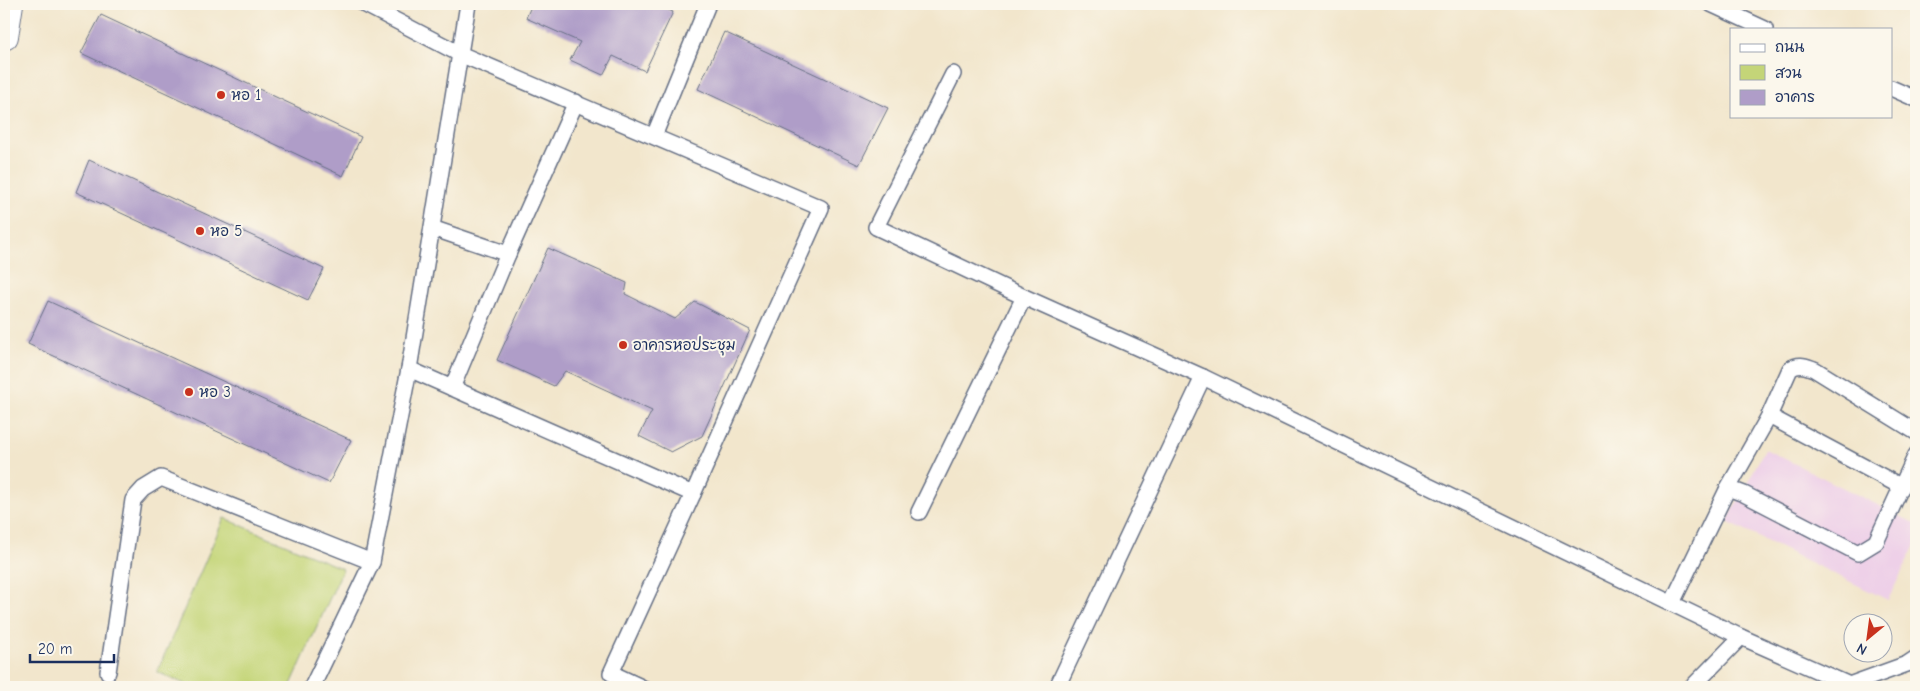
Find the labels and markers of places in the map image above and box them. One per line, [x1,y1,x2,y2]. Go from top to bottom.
place label: หอ 1 [231,86,261,104]
marker: หอ 1 [215,89,227,101]
place label: หอ 5 [210,222,242,240]
marker: หอ 5 [194,225,206,237]
place label: อาคารหอประชุม [633,336,736,356]
marker: อาคารหอประชุม [617,339,629,351]
place label: หอ 3 [199,383,231,401]
marker: หอ 3 [183,386,195,398]

